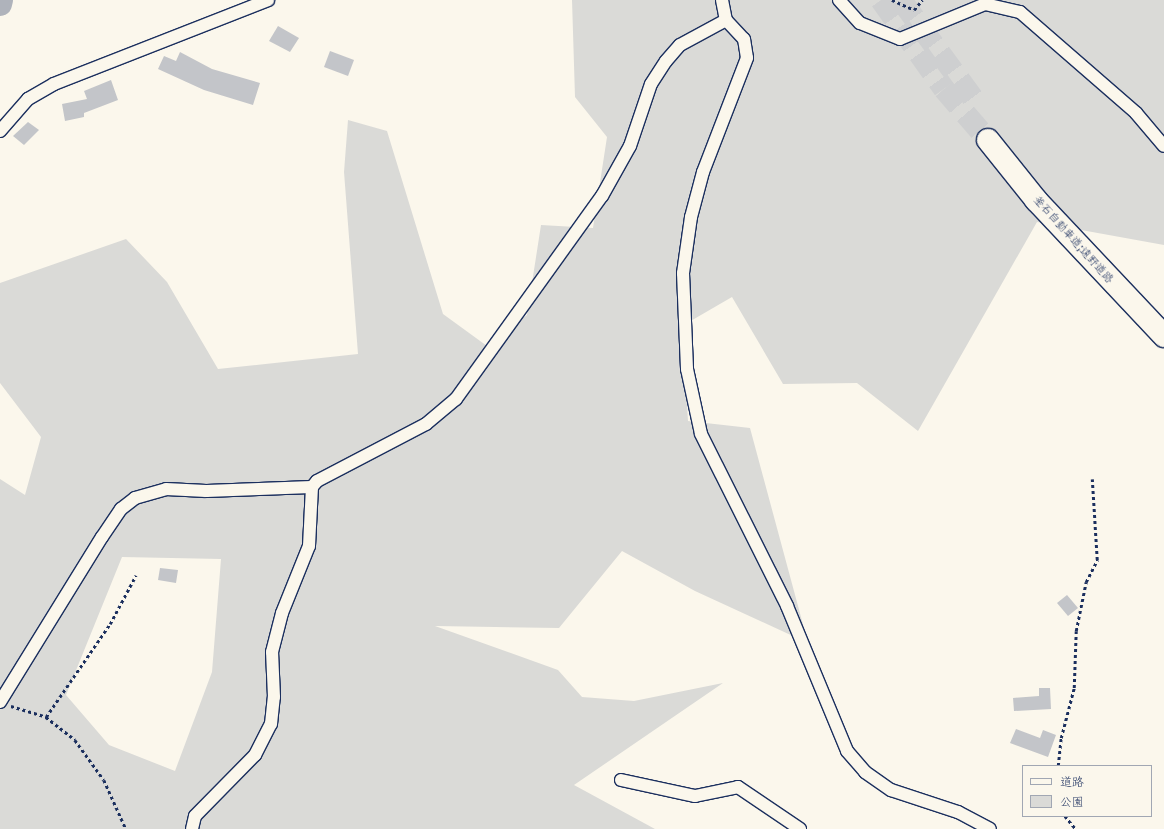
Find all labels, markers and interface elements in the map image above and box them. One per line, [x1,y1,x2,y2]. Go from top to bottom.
street label: 釜石自動車道;遠野道路 [1030,194,1116,286]
legend [1022,765,1152,817]
text: 道路 [1060,774,1084,790]
text: 公園 [1060,794,1084,810]

